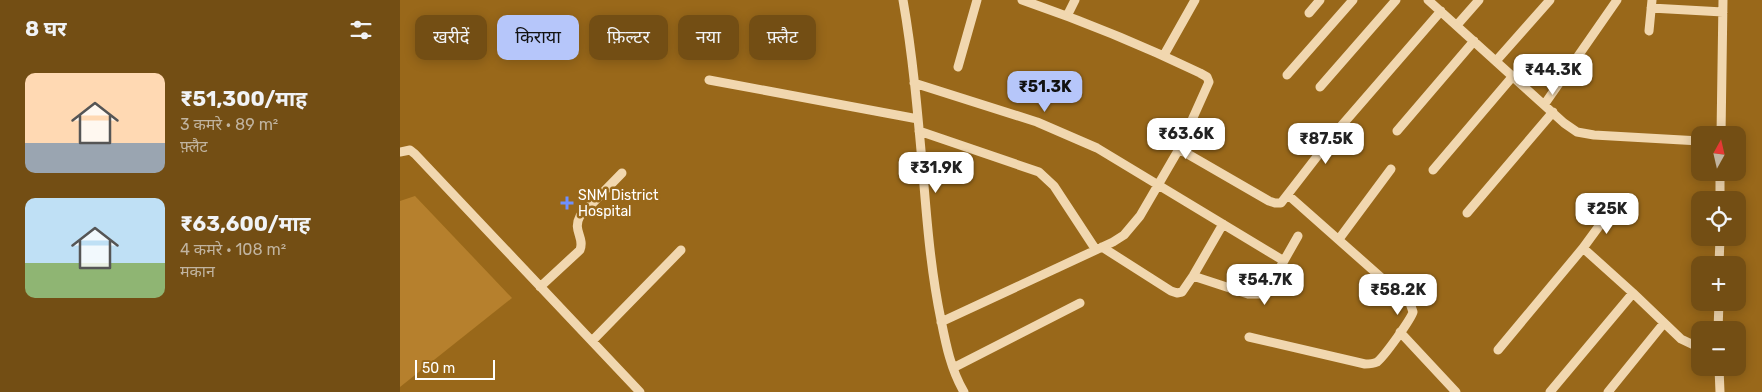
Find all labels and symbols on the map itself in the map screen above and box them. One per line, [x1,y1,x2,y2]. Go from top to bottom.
pin: ₹44.3K [1512,54,1594,96]
pin: ₹51.3K [1004,70,1086,113]
pin: ₹63.6K [1145,118,1227,160]
pin: ₹87.5K [1285,122,1367,165]
north arrow [1691,126,1746,181]
pin: ₹31.9K [895,152,977,194]
place label: SNM District Hospital [578,187,659,220]
pin: ₹25K [1577,192,1637,235]
marker: SNM District Hospital [560,196,574,210]
pin: ₹54.7K [1224,264,1306,306]
pin: ₹58.2K [1357,274,1439,316]
scale bar [415,357,495,380]

